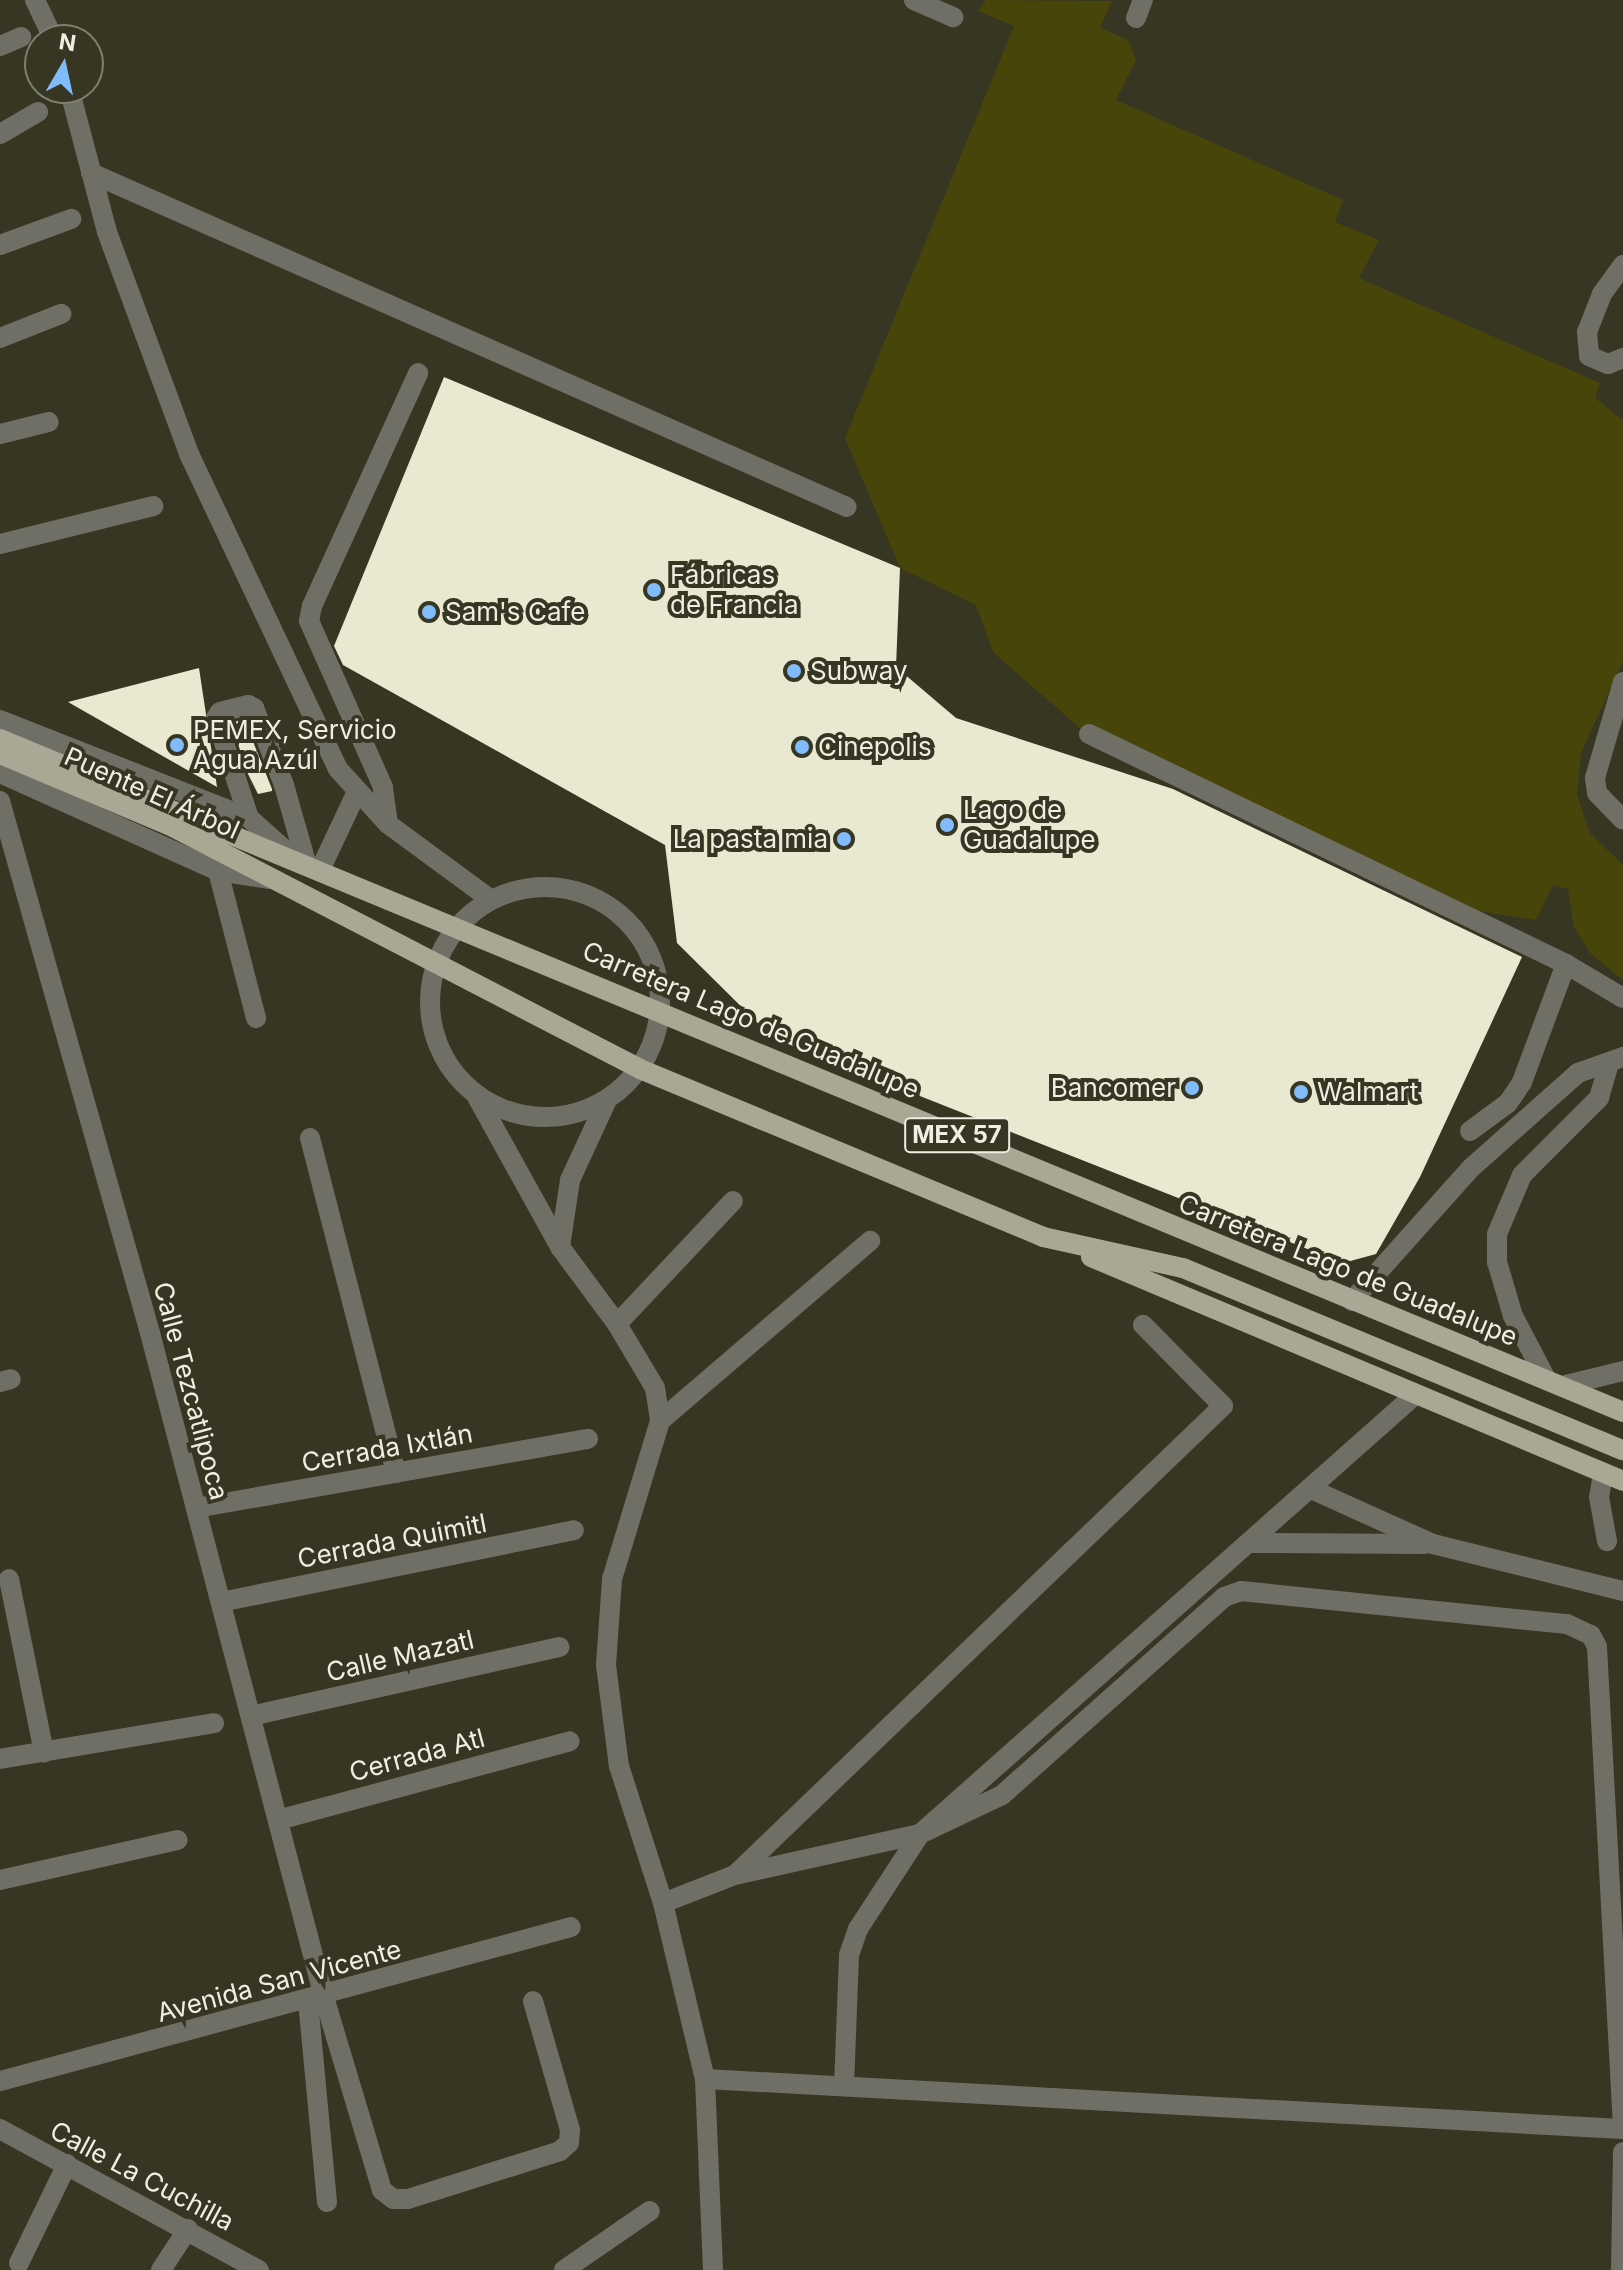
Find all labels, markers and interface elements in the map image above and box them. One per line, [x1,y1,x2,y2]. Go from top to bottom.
north arrow [24,24,104,104]
text: N [57,28,78,56]
place label: Fábricas de Francia [670,559,798,620]
marker: Fábricas de Francia [645,581,663,599]
place label: Sam's Cafe [445,596,585,628]
marker: Sam's Cafe [420,603,438,621]
place label: Subway [810,655,908,687]
marker: Subway [785,662,803,680]
place label: PEMEX, Servicio Agua Azúl [193,714,397,776]
place label: Cinepolis [818,731,932,763]
marker: PEMEX, Servicio Agua Azúl [168,736,186,754]
marker: Cinepolis [793,738,811,756]
street label: Puente El Árbol [60,740,244,846]
place label: Lago de Guadalupe [963,794,1096,856]
marker: Lago de Guadalupe [938,816,956,834]
place label: La pasta mia [673,823,828,855]
marker: La pasta mia [835,830,853,848]
street label: Carretera Lago de Guadalupe [578,935,924,1105]
place label: Bancomer [1051,1072,1176,1104]
place label: Walmart [1317,1076,1418,1108]
marker: Bancomer [1183,1079,1201,1097]
marker: Walmart [1292,1083,1310,1101]
road number: MEX 57 [903,1115,1011,1155]
street label: Carretera Lago de Guadalupe [1174,1188,1522,1352]
street label: Calle Tezcatlipoca [147,1279,235,1503]
street label: Cerrada Ixtlán [299,1418,475,1478]
street label: Cerrada Quimitl [295,1507,489,1575]
street label: Calle Mazatl [323,1624,477,1688]
street label: Cerrada Atl [346,1722,488,1788]
street label: Avenida San Vicente [153,1933,405,2029]
street label: Calle La Cuchilla [45,2114,239,2238]

